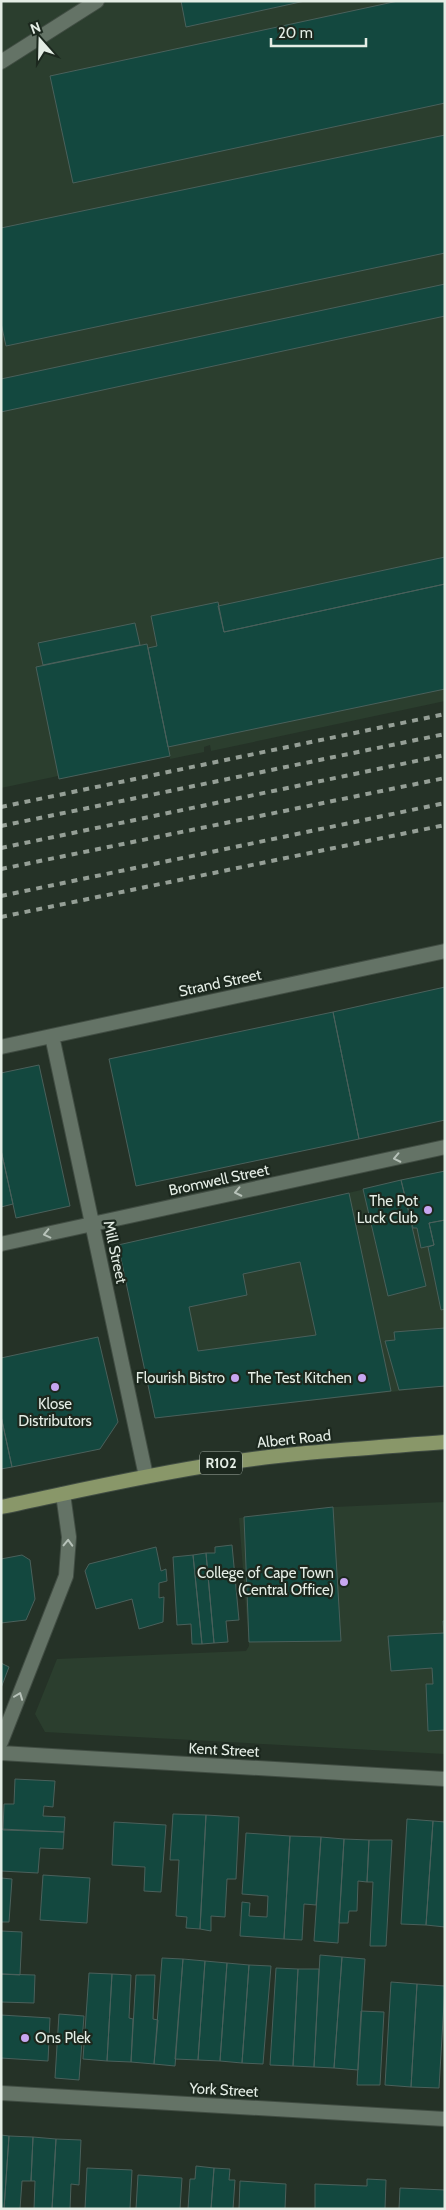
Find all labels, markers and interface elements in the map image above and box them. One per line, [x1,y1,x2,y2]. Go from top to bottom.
north arrow [15,15,65,65]
scale bar [271,15,366,47]
text: N [28,18,43,38]
text: 20 m [278,24,313,42]
street label: Strand Street [177,965,263,1001]
one-way arrow [393,1152,402,1162]
street label: Bromwell Street [167,1161,271,1199]
one-way arrow [234,1186,243,1197]
place label: The Pot Luck Club [357,1192,418,1227]
marker: The Pot Luck Club [422,1204,434,1216]
street label: Mill Street [100,1219,130,1285]
one-way arrow [42,1228,51,1239]
place label: Flourish Bistro [136,1369,225,1387]
place label: The Test Kitchen [248,1369,352,1387]
marker: Flourish Bistro [229,1372,241,1384]
marker: The Test Kitchen [356,1372,368,1384]
marker: Klose Distributors [49,1381,61,1393]
place label: Klose Distributors [18,1395,92,1430]
street label: Albert Road [256,1426,332,1452]
road number: R102 [200,1452,242,1475]
one-way arrow [63,1538,73,1546]
place label: College of Cape Town (Central Office) [197,1564,334,1599]
marker: College of Cape Town (Central Office) [338,1576,350,1588]
one-way arrow [13,1692,23,1701]
street label: Kent Street [188,1739,260,1761]
place label: Ons Plek [35,2029,91,2047]
marker: Ons Plek [19,2032,31,2044]
street label: York Street [188,2079,259,2101]

